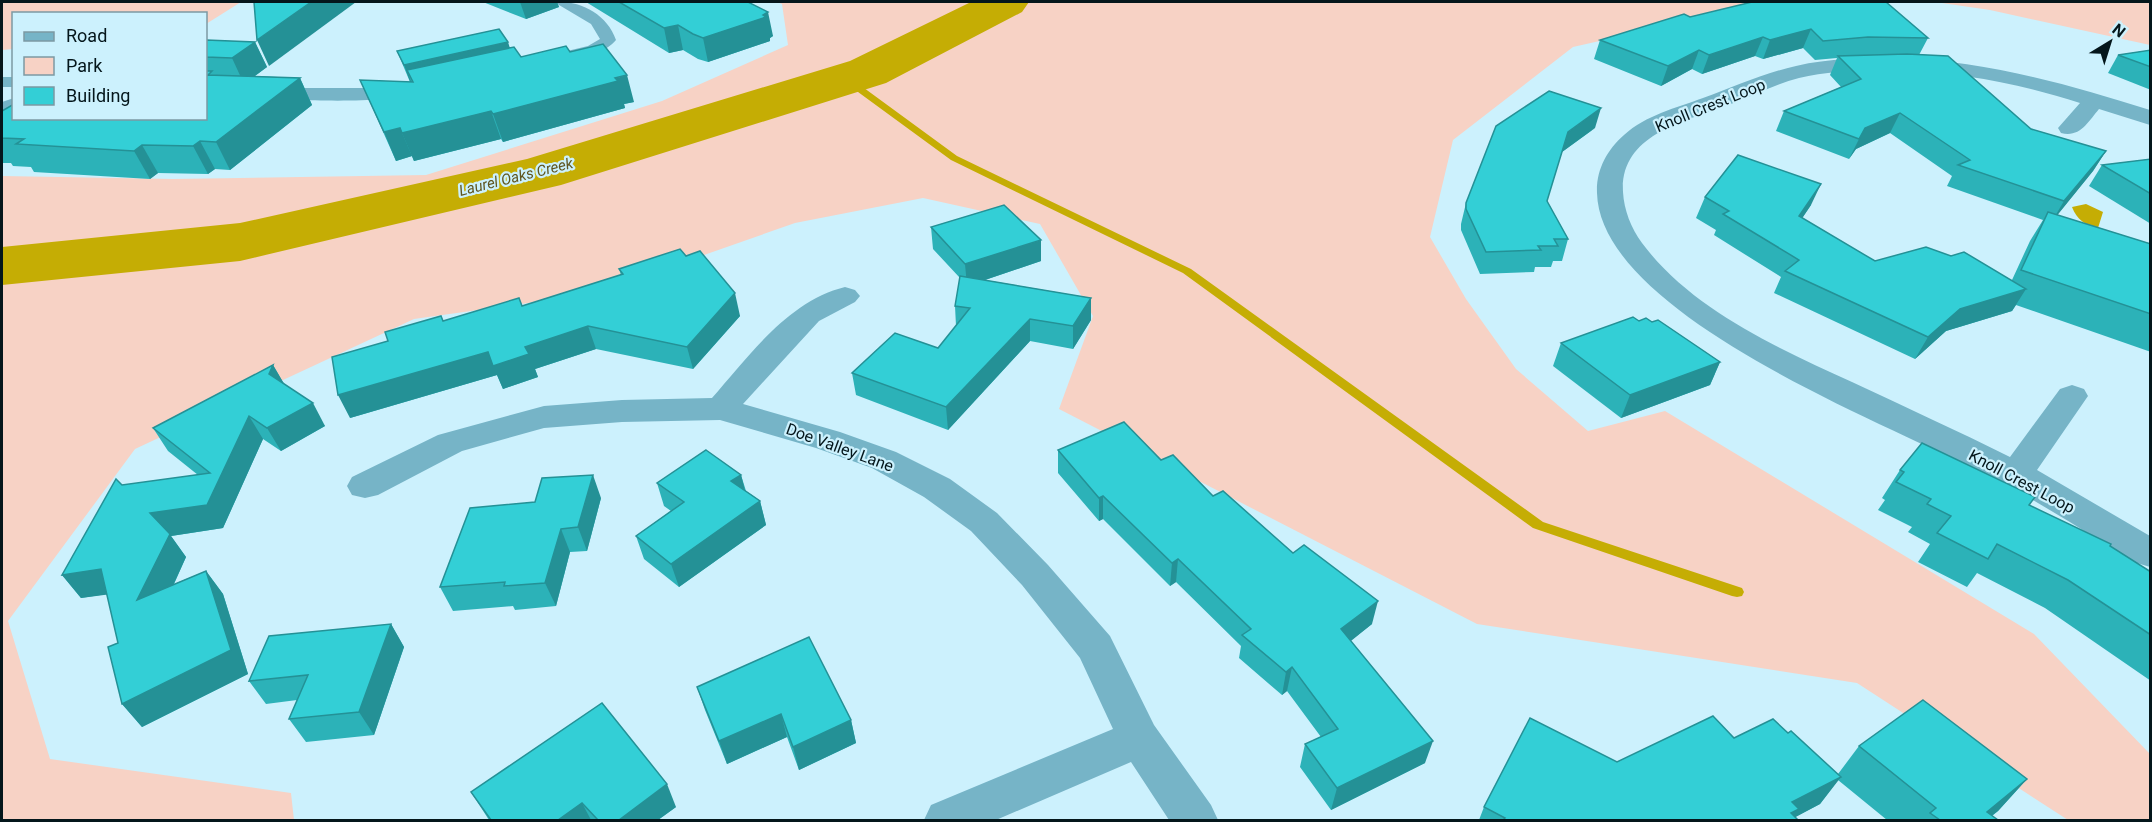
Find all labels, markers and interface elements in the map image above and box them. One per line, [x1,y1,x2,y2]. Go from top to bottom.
legend [12,12,207,120]
north arrow [2080,12,2140,72]
text: N [2109,20,2129,42]
text: Road [66,25,107,46]
text: Park [66,55,103,76]
street label: Knoll Crest Loop [1652,75,1768,136]
text: Building [66,85,130,106]
water label: Laurel Oaks Creek [457,154,576,200]
street label: Doe Valley Lane [784,419,896,476]
street label: Knoll Crest Loop [1966,446,2078,517]

